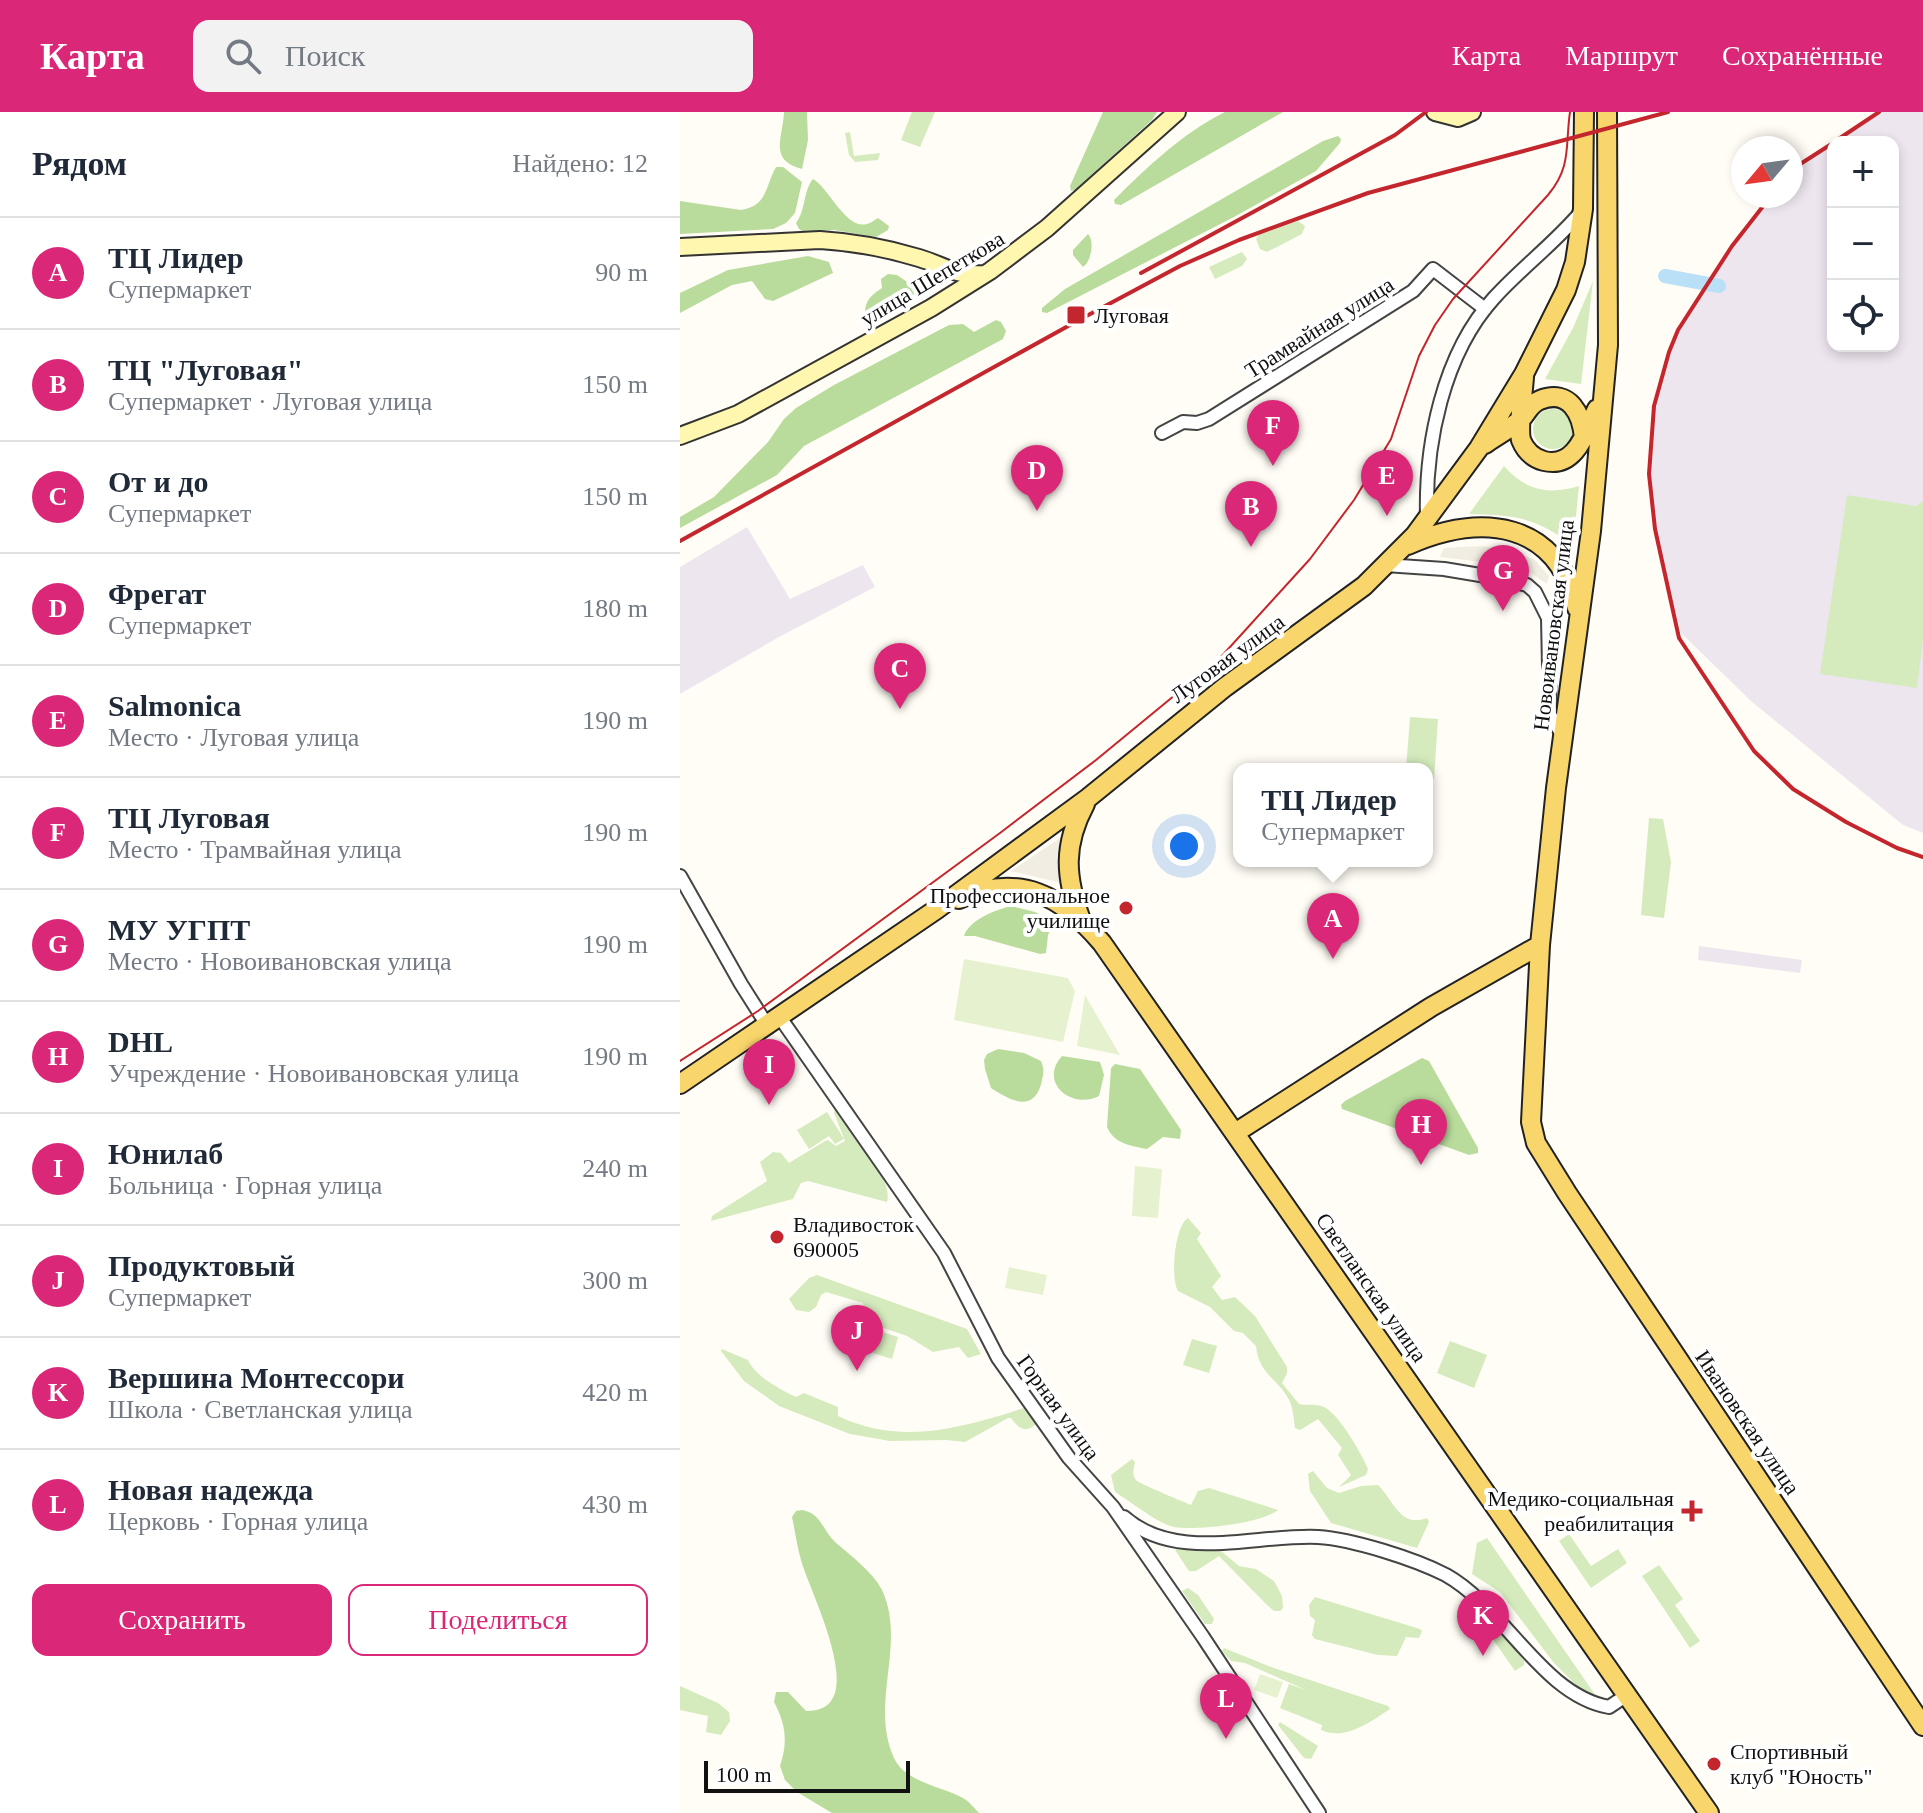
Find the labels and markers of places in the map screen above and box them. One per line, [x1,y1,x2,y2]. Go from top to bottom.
place label: Луговая [1094,303,1169,328]
marker: Луговая [1065,304,1087,326]
pin: F [1247,400,1299,466]
pin: D [1011,445,1063,511]
pin: E [1361,450,1413,516]
pin: B [1225,481,1277,547]
pin: G [1477,545,1529,611]
pin: C [874,643,926,709]
place label: Профессиональное училище [930,883,1110,933]
pin: A [1307,893,1359,959]
marker: Профессиональное училище [1117,899,1135,917]
pin: I [743,1039,795,1105]
pin: H [1395,1099,1447,1165]
place label: Владивосток 690005 [793,1212,914,1262]
marker: Владивосток 690005 [768,1228,786,1246]
pin: J [831,1305,883,1371]
place label: Медико-социальная реабилитация [1487,1486,1674,1536]
marker: Медико-социальная реабилитация [1681,1500,1703,1522]
pin: K [1457,1590,1509,1656]
pin: L [1200,1673,1252,1739]
place label: Спортивный клуб "Юность" [1730,1739,1872,1789]
marker: Спортивный клуб "Юность" [1705,1755,1723,1773]

